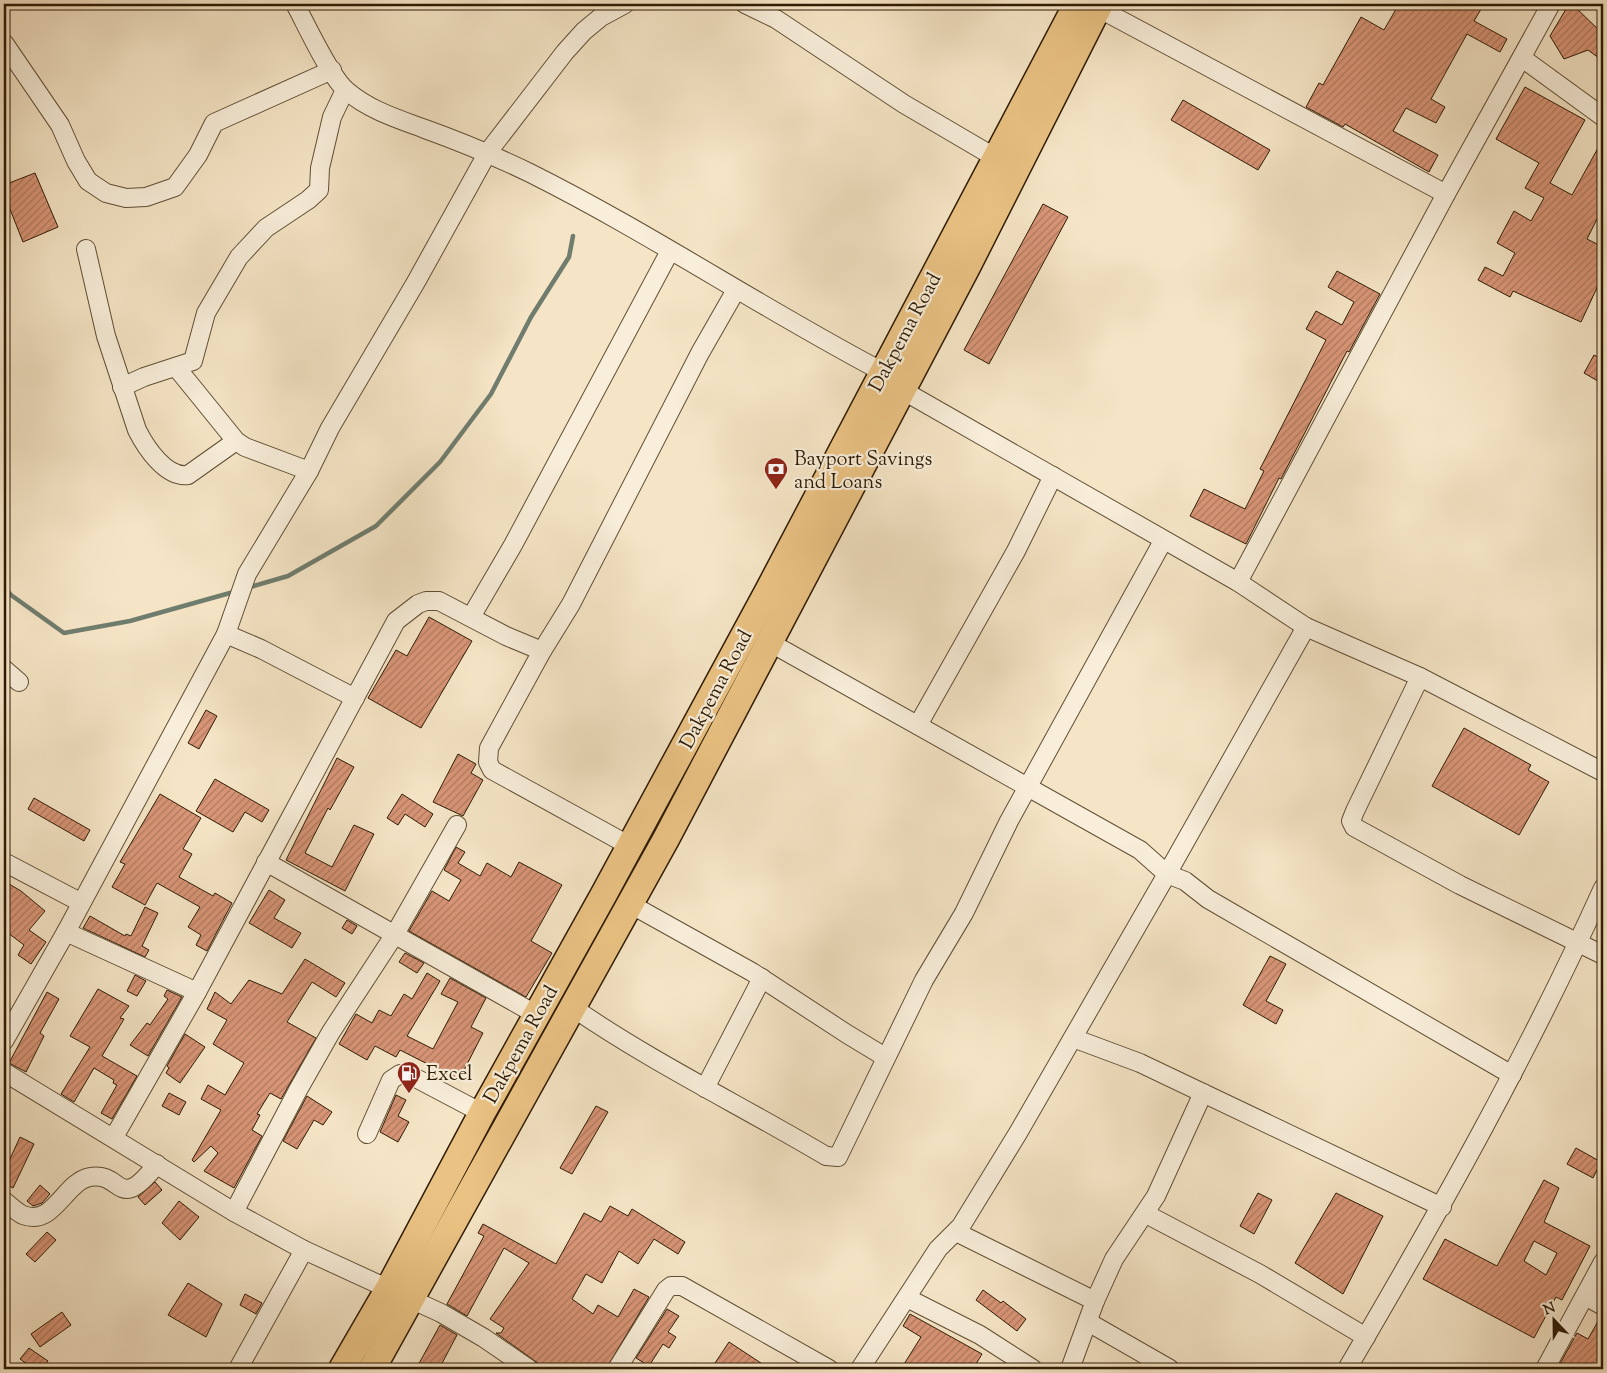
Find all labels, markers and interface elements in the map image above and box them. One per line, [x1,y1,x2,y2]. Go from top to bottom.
street label: Dakpema Road [863,268,950,398]
place label: Bayport Savings and Loans [794,446,933,498]
bank icon: Bayport Savings and Loans [763,456,789,490]
street label: Dakpema Road [674,625,761,755]
street label: Dakpema Road [478,981,567,1110]
fuel station icon: Excel [396,1060,422,1094]
place label: Excel [426,1061,473,1090]
north arrow [1530,1296,1580,1346]
text: N [1541,1298,1559,1321]

